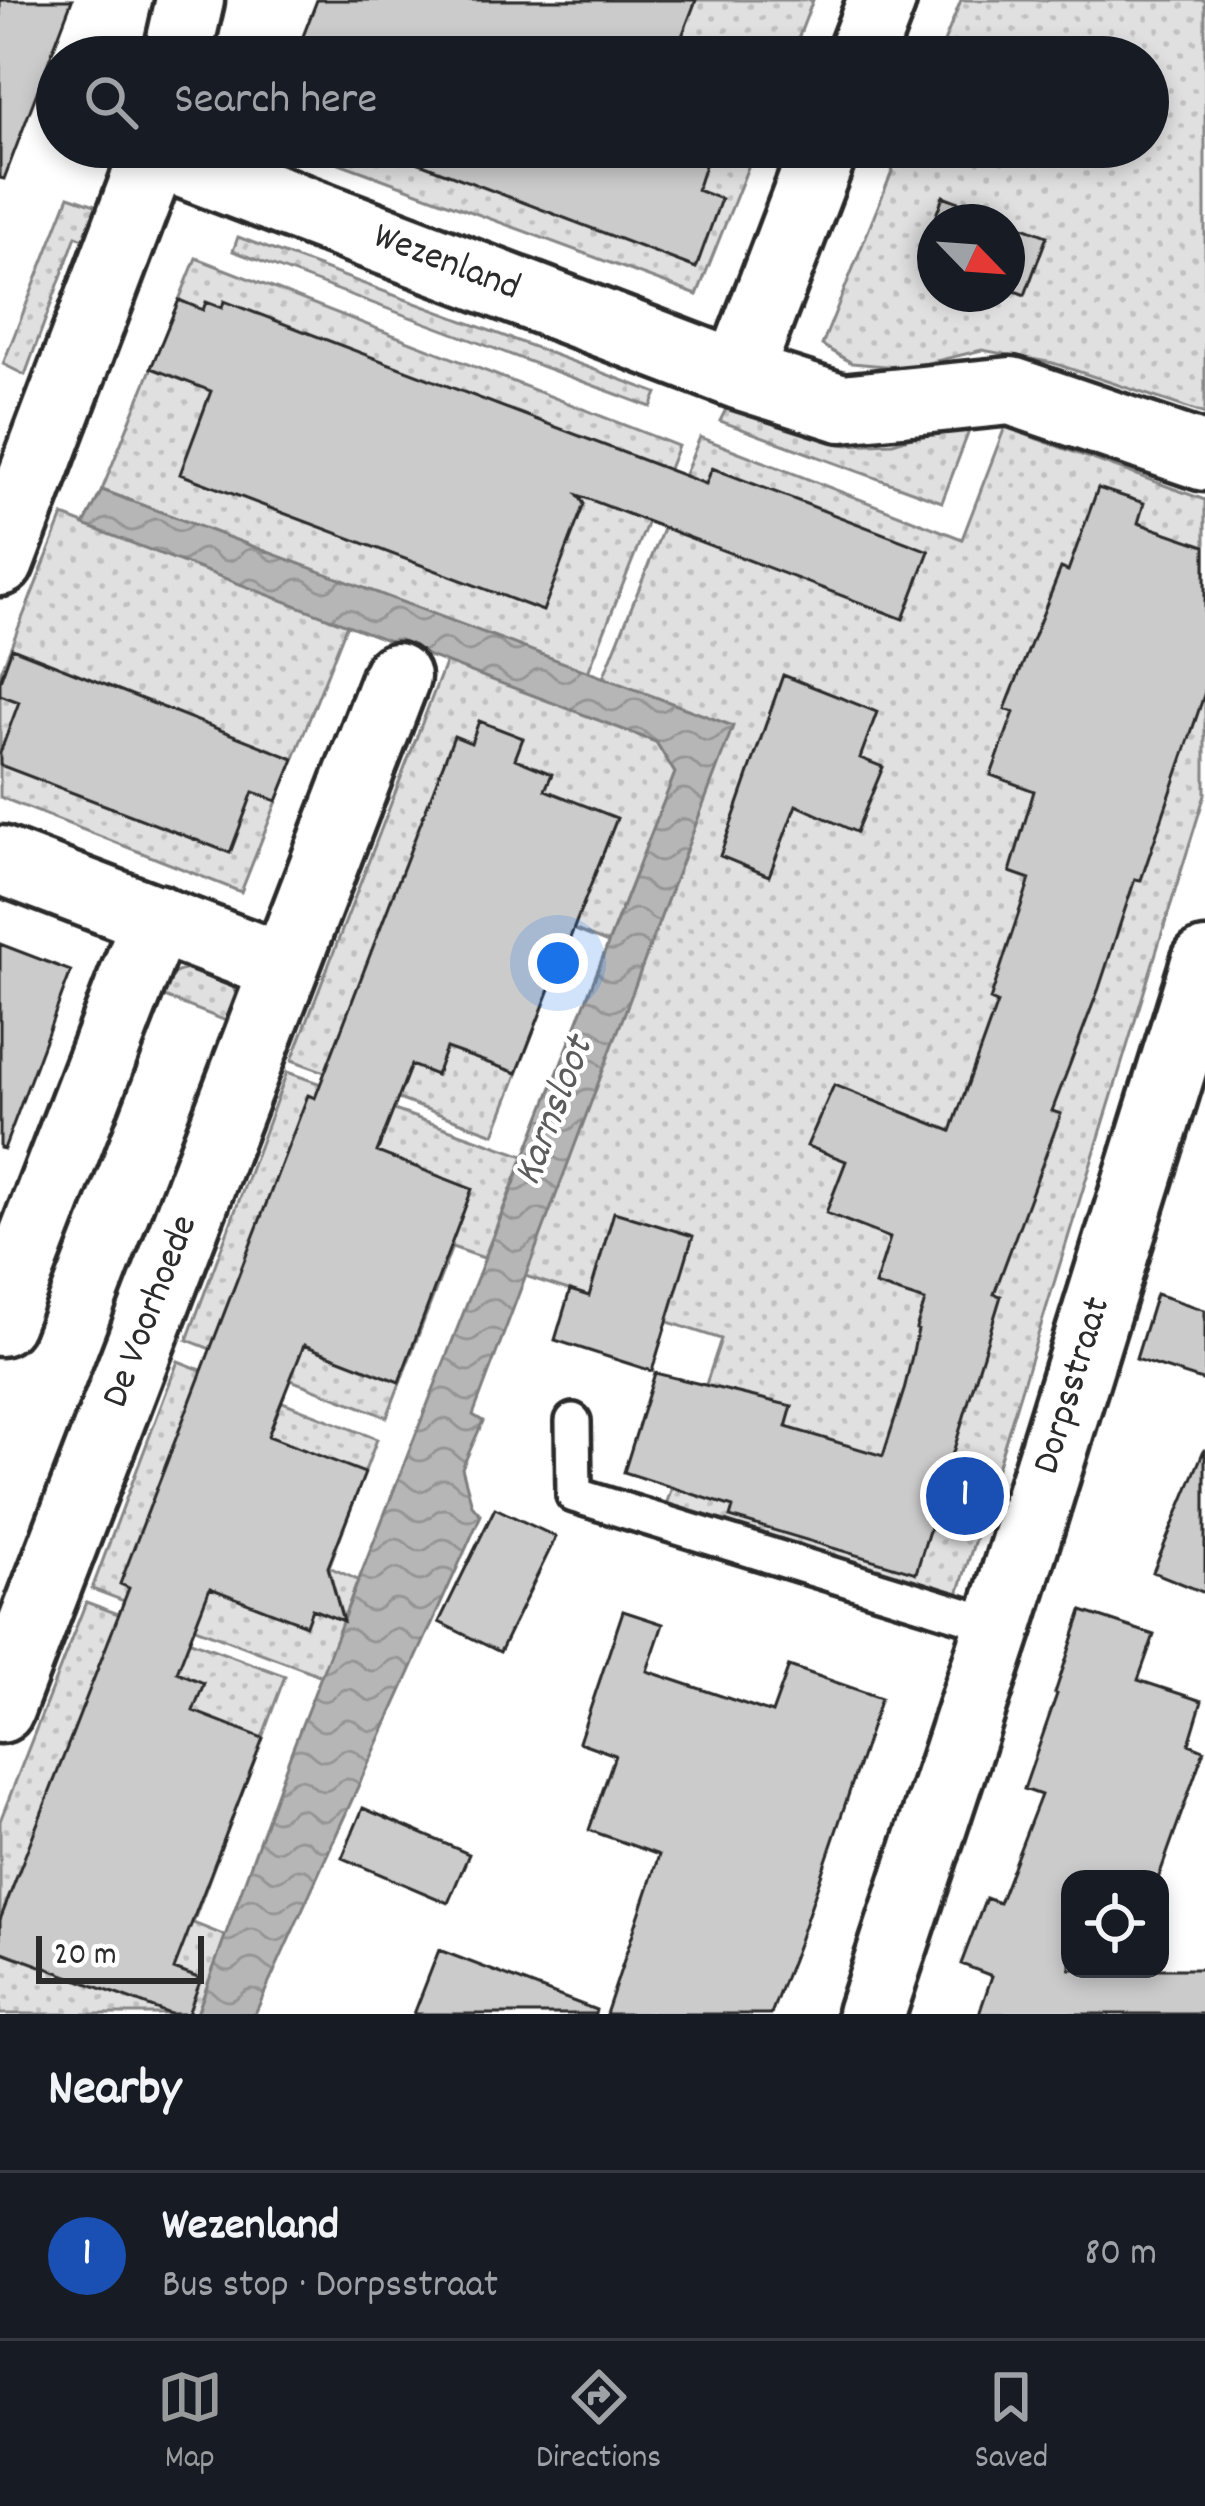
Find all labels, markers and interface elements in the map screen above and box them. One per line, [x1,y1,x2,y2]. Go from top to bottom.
search box [36,36,1169,168]
icon: search [78,69,144,135]
text: Search here [174,70,377,134]
north arrow [917,204,1025,312]
street label: Wezenland [365,211,527,317]
your location [528,933,588,993]
water label: Karnsloot [500,1026,613,1195]
street label: De Voorhoede [90,1208,214,1416]
street label: Dorpsstraat [1021,1291,1127,1481]
pin: 1 [926,1451,1004,1541]
map controls [1061,1870,1169,1978]
button: locate [1061,1870,1169,1978]
scale bar [36,1930,204,1983]
text: 20 m [54,1933,117,1980]
text: Nearby [48,2056,181,2128]
text: Wezenland [162,2196,339,2260]
text: 1 [83,2228,91,2283]
text: 80 m [1084,2228,1157,2283]
text: Bus stop · Dorpsstraat [162,2260,498,2315]
tab: Map [157,2364,223,2483]
tab: Directions [536,2364,661,2483]
tab: Saved [975,2364,1048,2483]

